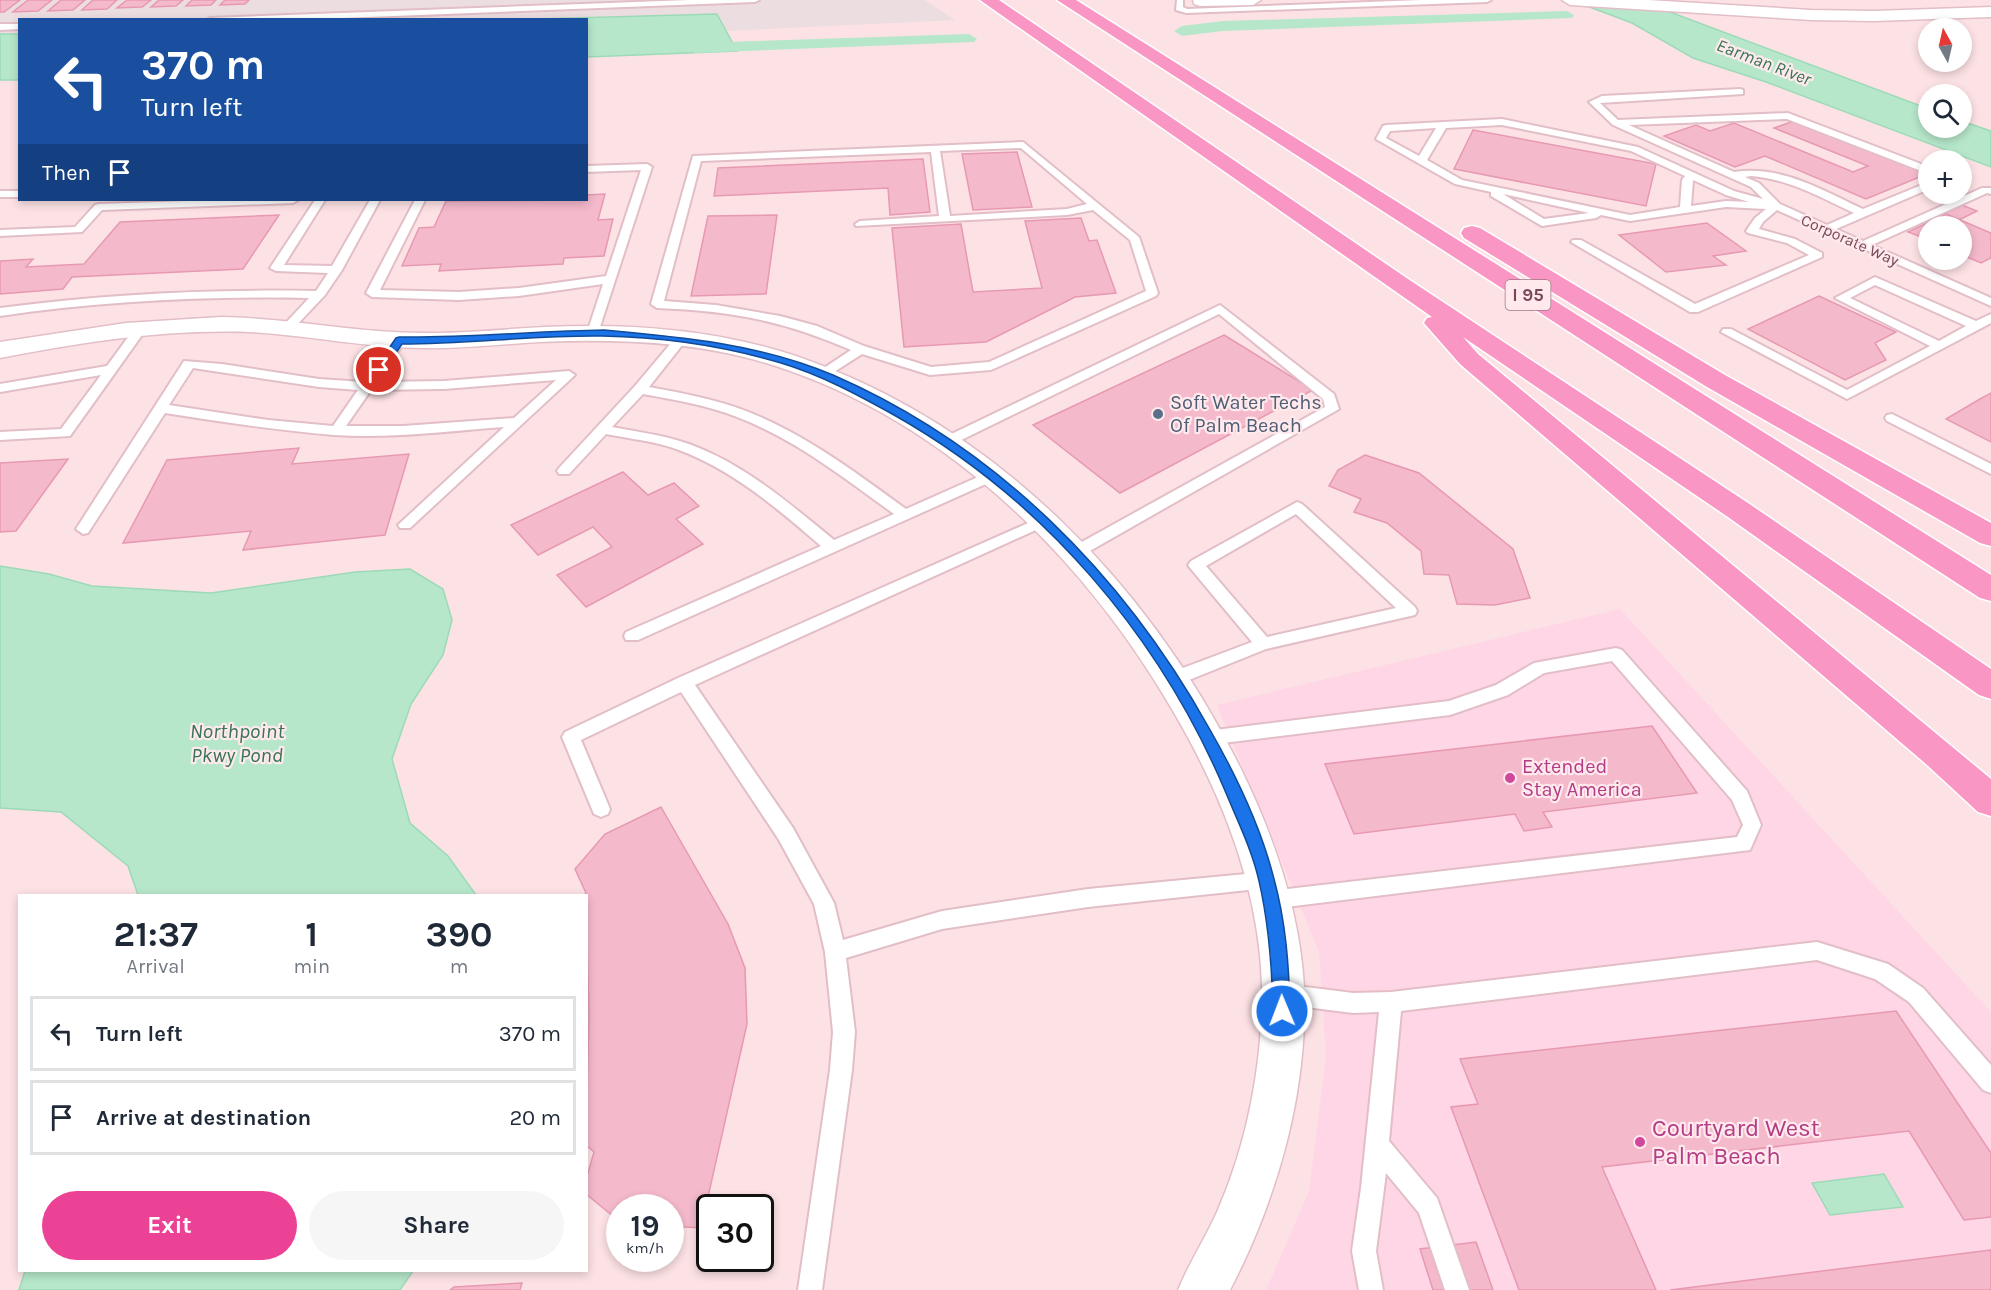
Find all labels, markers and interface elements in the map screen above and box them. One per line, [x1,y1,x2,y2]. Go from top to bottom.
north arrow [1918,18,1972,72]
map controls [1918,18,1972,270]
water label: Earman River [1714,34,1815,90]
text: 370 m [141,40,265,90]
icon: left [42,42,120,120]
button: search [1918,84,1972,138]
text: Turn left [141,91,242,123]
button: + [1918,150,1972,204]
icon: arrive [103,156,136,189]
text: Then [42,160,91,186]
street label: Corporate Way [1798,210,1902,270]
button: − [1918,216,1972,270]
road number: I 95 [1506,280,1550,310]
pin [353,344,404,395]
icon: arrive [362,353,395,386]
place label: Soft Water Techs Of Palm Beach [1170,391,1322,437]
marker: Soft Water Techs Of Palm Beach [1151,407,1165,421]
water label: Northpoint Pkwy Pond [190,719,285,767]
place label: Extended Stay America [1522,755,1642,801]
marker: Extended Stay America [1503,771,1517,785]
text: 21:37 [113,913,198,955]
text: 1 [305,913,318,955]
text: 390 [426,913,493,955]
text: Arrival [126,955,185,978]
text: min [293,955,330,978]
text: m [450,955,468,978]
position arrow [1250,979,1314,1043]
icon: left [45,1017,78,1050]
text: Turn left [96,1021,183,1047]
text: 370 m [499,1021,561,1047]
icon: arrive [45,1101,78,1134]
text: Arrive at destination [96,1105,311,1131]
text: 20 m [509,1105,561,1131]
place label: Courtyard West Palm Beach [1652,1114,1820,1170]
marker: Courtyard West Palm Beach [1633,1135,1647,1149]
button: Exit [42,1191,297,1260]
button: Share [309,1191,564,1260]
speed limit sign: 30 [696,1194,774,1272]
text: 19 [630,1208,659,1244]
text: km/h [626,1239,664,1257]

